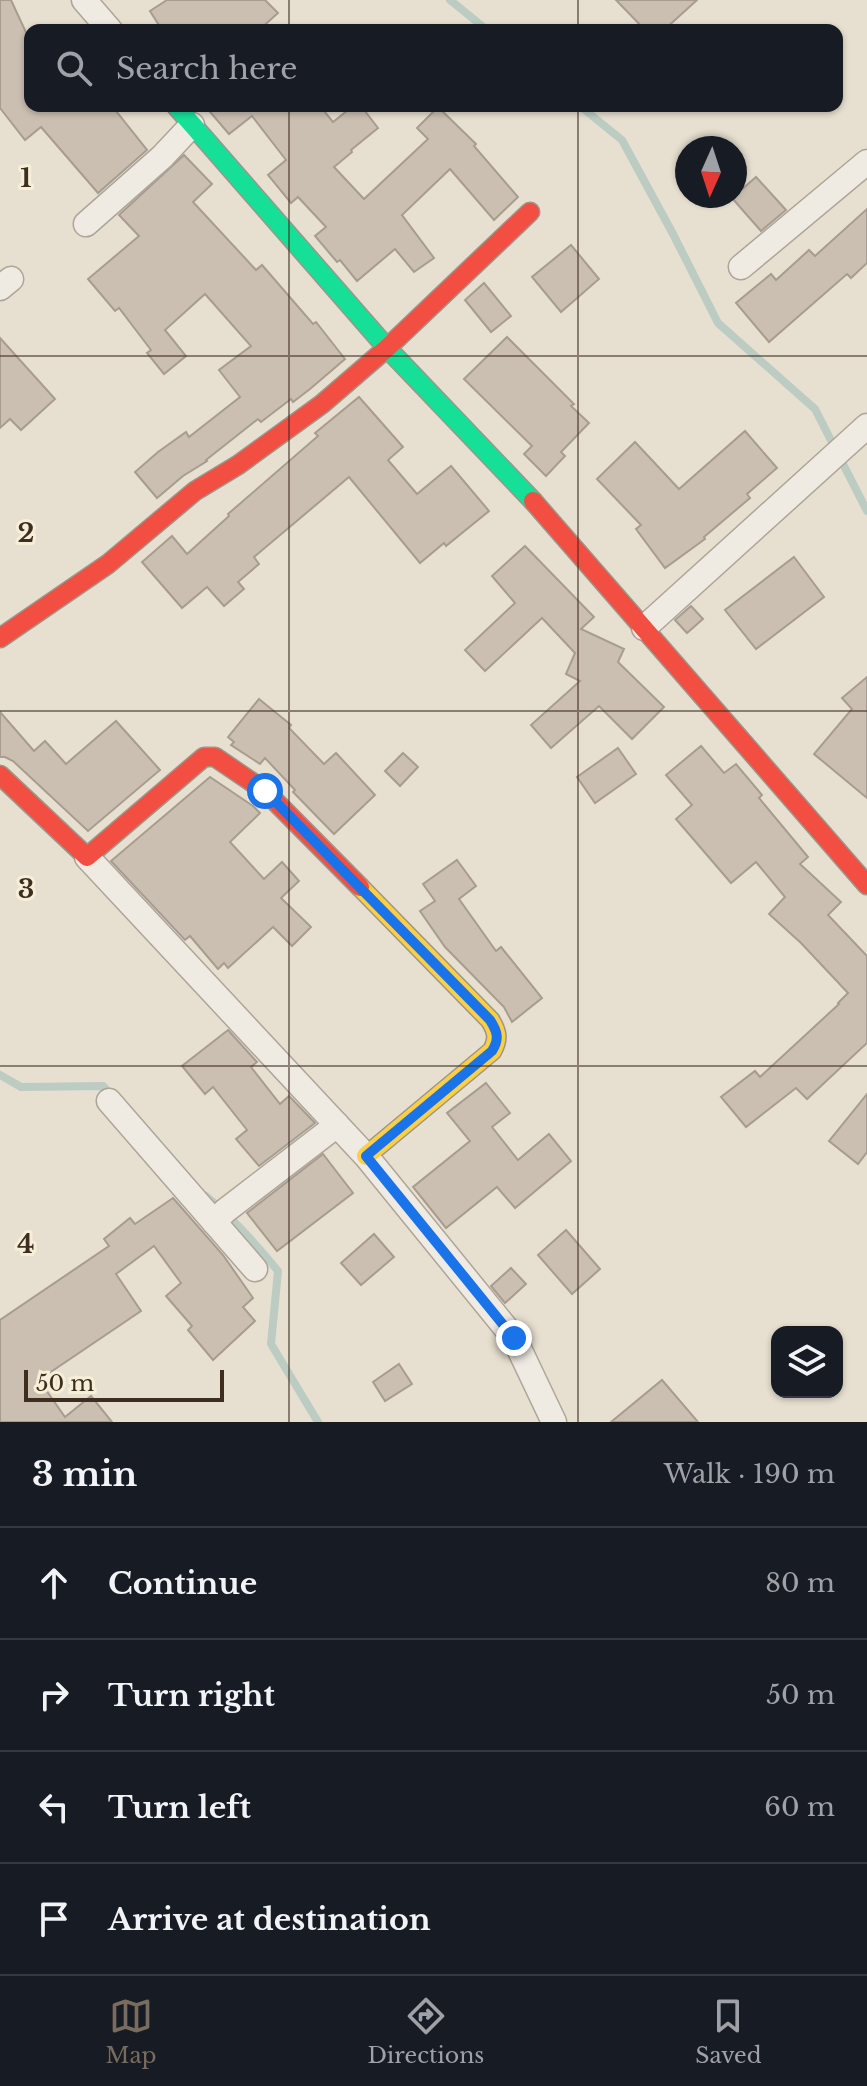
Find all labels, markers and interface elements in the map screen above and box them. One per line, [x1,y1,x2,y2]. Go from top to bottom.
search box [24,24,843,112]
icon: search [52,46,96,90]
text: Search here [116,50,297,87]
north arrow [675,136,747,208]
text: 1 [20,162,32,194]
text: 2 [18,517,34,549]
route start [247,773,283,809]
text: 3 [18,873,34,905]
text: 4 [17,1228,35,1260]
route end [496,1320,532,1356]
map controls [771,1326,843,1398]
button: layers [771,1326,843,1398]
scale bar [24,1366,224,1402]
text: 50 m [36,1370,94,1397]
text: 3 min [32,1453,137,1495]
text: Walk · 190 m [664,1458,835,1490]
icon: ahead [32,1561,76,1605]
text: Continue [108,1565,257,1602]
text: 80 m [765,1567,835,1599]
icon: right [32,1673,76,1717]
text: Turn right [108,1677,275,1714]
text: 50 m [766,1679,835,1711]
icon: left [32,1785,76,1829]
text: Turn left [108,1789,251,1826]
text: 60 m [764,1791,835,1823]
icon: arrive [32,1897,76,1941]
text: Arrive at destination [108,1901,431,1938]
tab: Map [105,1994,157,2069]
tab: Directions [367,1994,484,2069]
tab: Saved [695,1994,762,2069]

